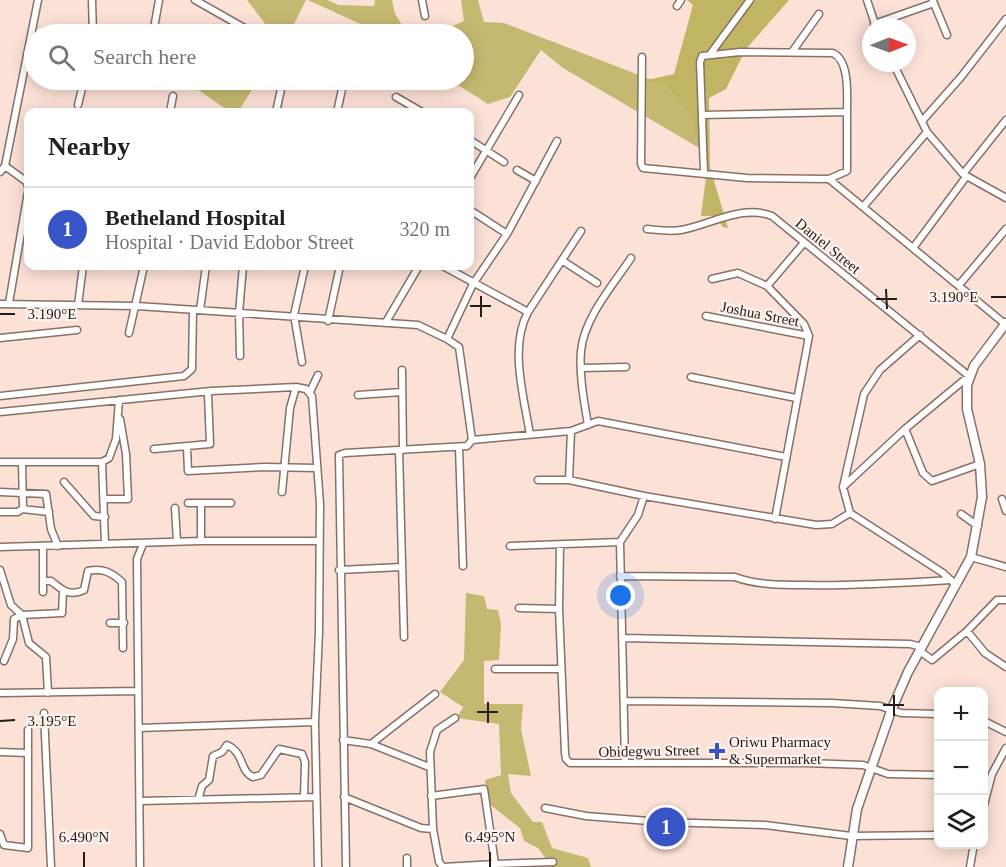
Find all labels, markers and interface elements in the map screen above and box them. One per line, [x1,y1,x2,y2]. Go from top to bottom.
north arrow [862,18,916,72]
search box [24,24,474,90]
icon: search [45,41,78,74]
text: Search here [93,44,196,69]
text: Nearby [48,132,130,161]
text: Betheland Hospital [105,205,285,230]
street label: Daniel Street [792,215,864,278]
text: 1 [63,218,73,240]
text: 320 m [399,218,450,240]
text: Hospital · David Edobor Street [105,231,354,253]
text: 3.190°E [930,289,978,305]
street label: Joshua Street [719,299,801,330]
text: 3.190°E [28,306,76,322]
your location [606,581,635,610]
map controls [934,687,988,849]
button: + [934,687,988,741]
text: 3.195°E [28,713,76,729]
place label: Oriwu Pharmacy & Supermarket [729,734,832,767]
button: − [934,741,988,795]
street label: Obidegwu Street [598,742,701,760]
marker: Oriwu Pharmacy & Supermarket [710,744,724,758]
button: layers [934,795,988,849]
pin: 1 [646,804,686,850]
text: 6.490°N [59,829,109,845]
text: 6.495°N [465,829,515,845]

